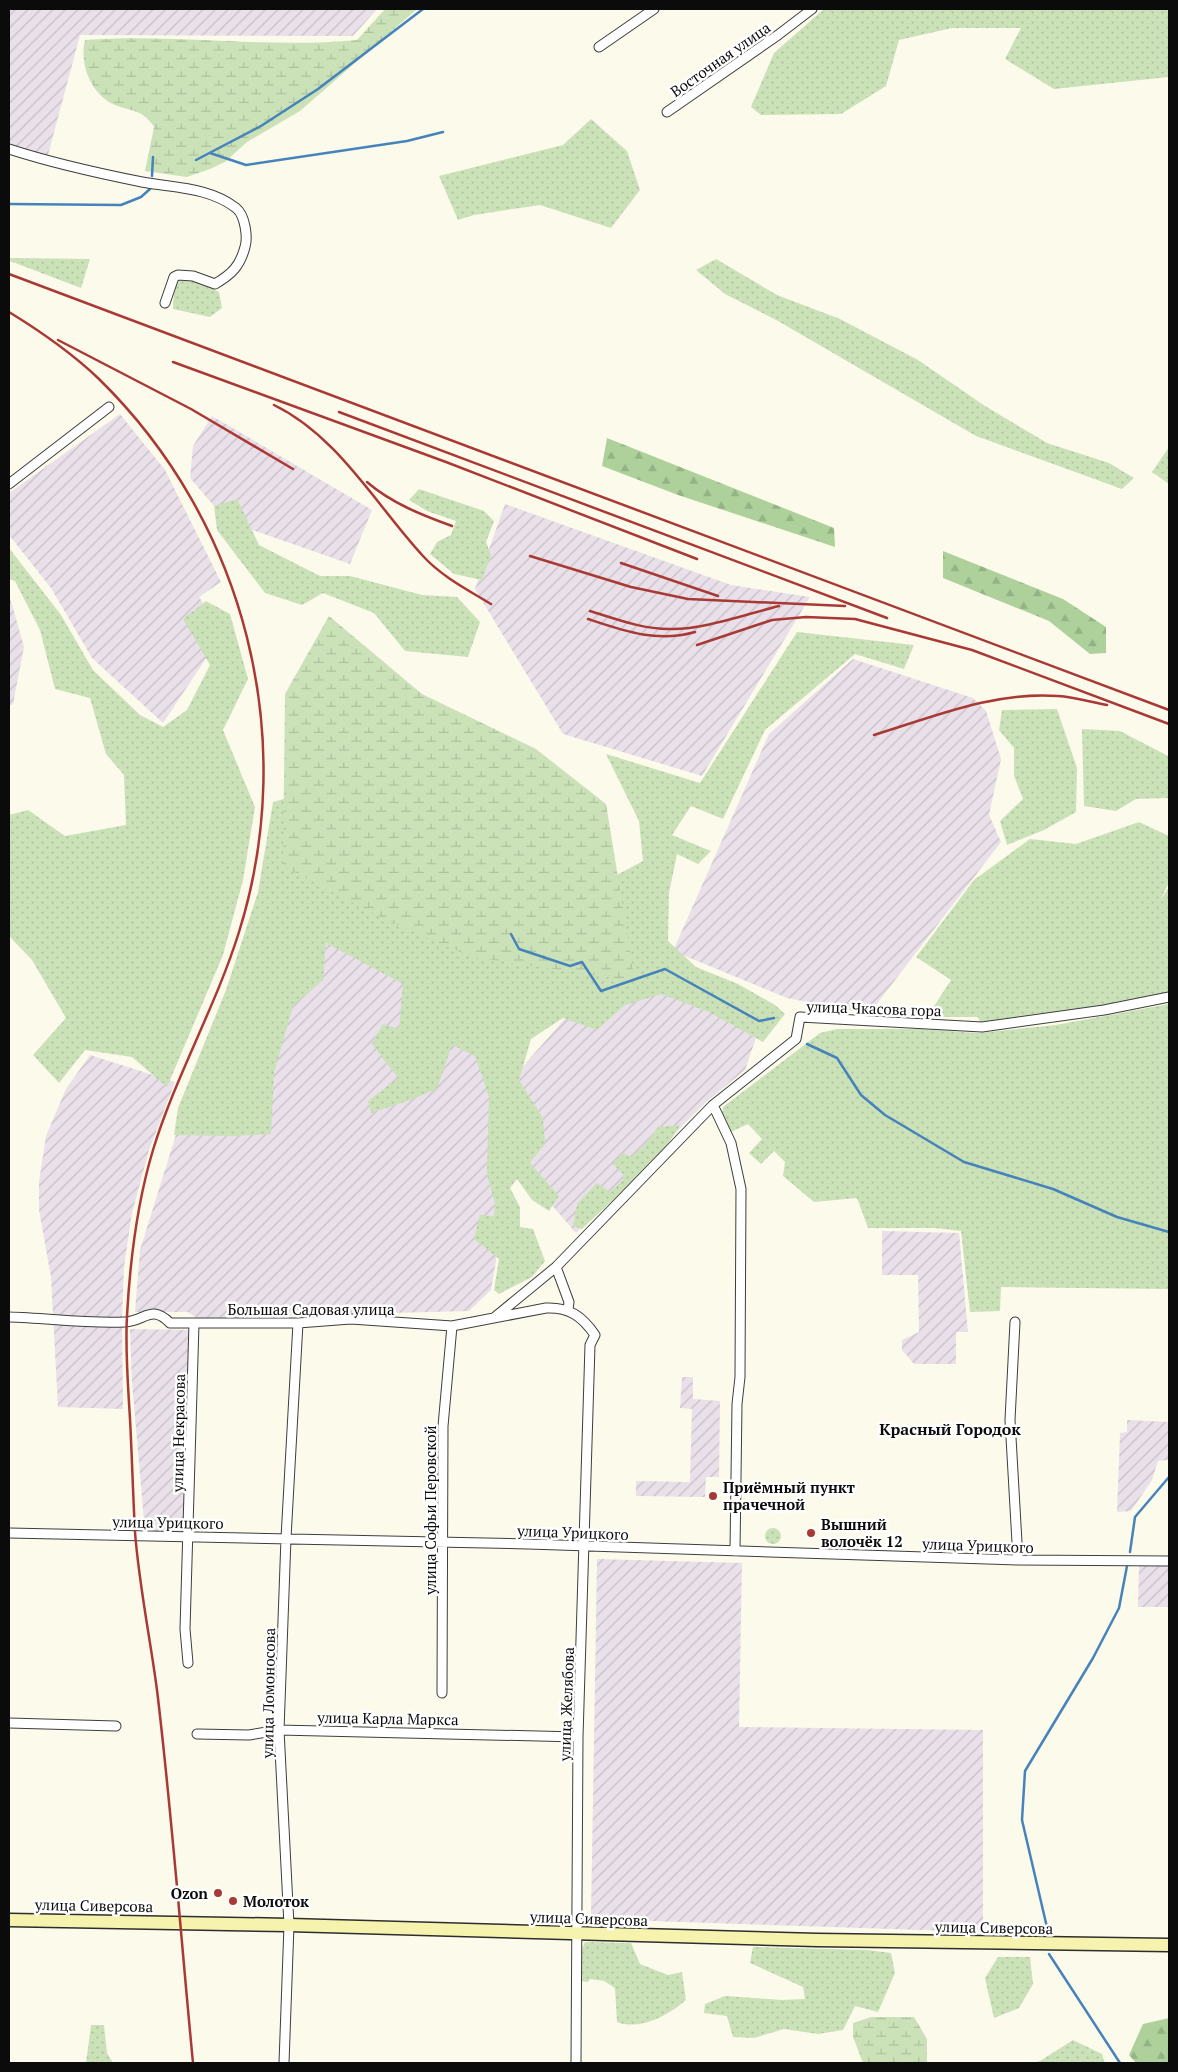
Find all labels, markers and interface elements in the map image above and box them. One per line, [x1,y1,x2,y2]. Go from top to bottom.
street label: Восточная улица [666,17,774,101]
street label: улица Чкасова гора [805,996,942,1020]
street label: Большая Садовая улица [228,1299,395,1319]
street label: улица Некрасова [167,1373,189,1493]
district label: Красный Городок [879,1418,1021,1440]
street label: улица Софьи Перовской [420,1425,440,1596]
place label: Приёмный пункт прачечной [723,1477,855,1514]
marker: Приёмный пункт прачечной [707,1490,719,1502]
street label: улица Урицкого [111,1511,224,1533]
place label: Вышний волочёк 12 [821,1514,903,1551]
street label: улица Урицкого [516,1520,629,1544]
marker: Вышний волочёк 12 [805,1527,817,1539]
street label: улица Урицкого [921,1533,1034,1557]
street label: улица Ломоносова [257,1627,279,1759]
street label: улица Желябова [554,1646,578,1762]
street label: улица Карла Маркса [316,1707,459,1729]
place label: Ozon [171,1883,208,1903]
marker: Ozon [212,1887,224,1899]
place label: Молоток [243,1891,309,1911]
street label: улица Сиверсова [34,1894,154,1916]
marker: Молоток [227,1895,239,1907]
street label: улица Сиверсова [529,1906,649,1930]
street label: улица Сиверсова [934,1916,1054,1938]

